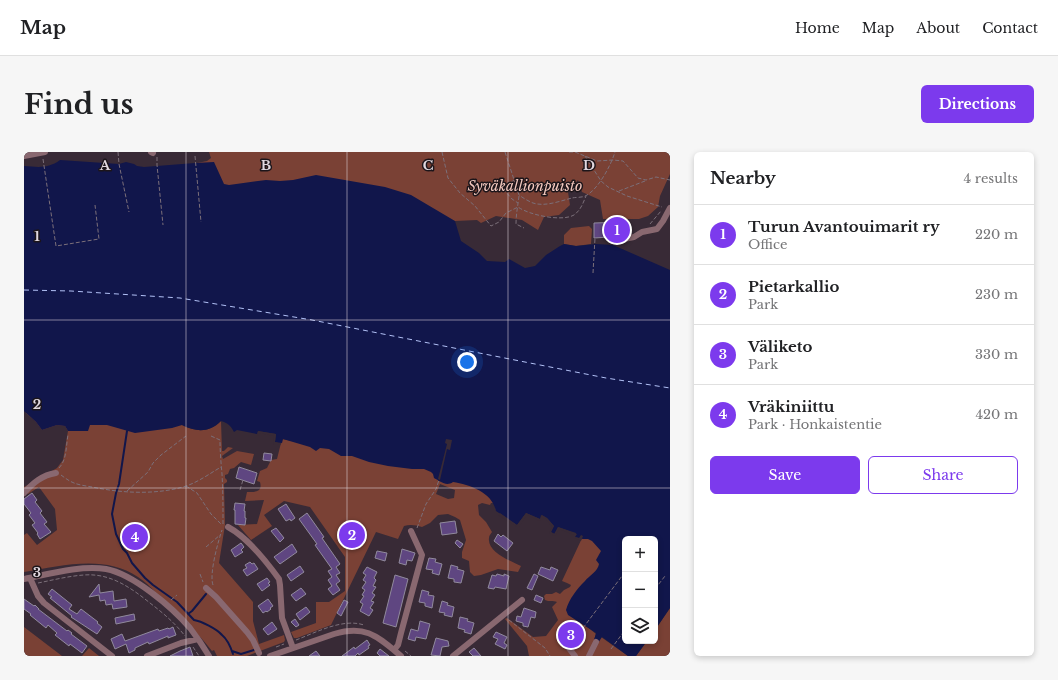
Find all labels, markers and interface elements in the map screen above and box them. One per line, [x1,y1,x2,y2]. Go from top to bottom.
text: Map [20,16,66,39]
text: Home [795,19,840,37]
text: Map [862,19,894,37]
text: About [916,19,960,37]
text: Contact [982,19,1038,37]
button: Directions [921,85,1034,123]
text: Find us [24,87,134,122]
text: A [99,157,111,174]
text: B [261,157,271,174]
text: C [423,157,434,174]
text: D [583,157,595,174]
text: Nearby [710,168,776,189]
text: 4 results [964,170,1018,187]
park label: Syväkallionpuisto [468,177,582,195]
pin: 1 [604,215,630,245]
text: Turun Avantouimarit ry [748,217,940,236]
text: 1 [720,226,726,243]
text: 220 m [975,226,1018,243]
text: 1 [34,228,40,245]
text: Office [748,236,787,253]
text: Pietarkallio [748,277,839,296]
text: 2 [719,286,727,303]
text: 230 m [975,286,1018,303]
text: Park [748,296,778,313]
text: Väliketo [748,337,812,356]
text: 3 [719,346,727,363]
text: 330 m [975,346,1018,363]
your location [457,352,477,372]
text: Park [748,356,778,373]
text: 2 [33,396,41,413]
text: Vräkiniittu [748,397,834,416]
text: 4 [719,406,727,423]
text: 420 m [975,406,1018,423]
text: Park · Honkaistentie [748,416,882,433]
button: Save [710,456,860,494]
button: Share [868,456,1018,494]
pin: 2 [339,520,365,550]
pin: 4 [122,522,148,552]
map controls [622,536,658,644]
button: + [622,536,658,572]
text: 3 [33,564,41,581]
button: − [622,572,658,608]
button: layers [622,608,658,644]
pin: 3 [558,620,584,650]

